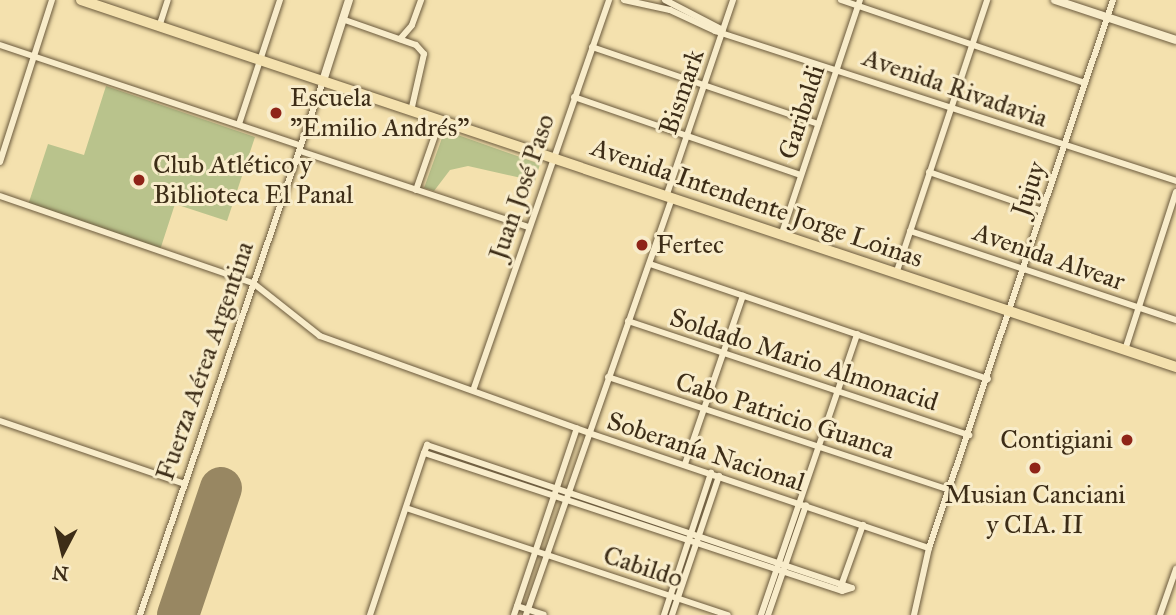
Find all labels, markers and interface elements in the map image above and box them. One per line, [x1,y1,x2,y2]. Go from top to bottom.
street label: Avenida Rivadavia [859,42,1051,134]
street label: Bismark [653,45,711,139]
street label: Garibaldi [772,61,832,163]
place label: Escuela "Emilio Andrés" [290,82,469,144]
marker: Escuela "Emilio Andrés" [268,105,284,121]
street label: Juan José Paso [483,110,561,264]
street label: Avenida Intendente Jorge Loinas [587,132,927,274]
place label: Club Atlético y Biblioteca El Panal [153,149,353,210]
street label: Jujuy [1005,157,1053,221]
marker: Club Atlético y Biblioteca El Panal [131,172,147,188]
street label: Avenida Alvear [969,217,1129,297]
place label: Fertec [656,229,724,261]
marker: Fertec [634,237,650,253]
street label: Fuerza Aérea Argentina [149,238,261,484]
street label: Soldado Mario Almonacid [666,302,942,418]
street label: Cabo Patricio Guanca [672,366,898,466]
street label: Soberanía Nacional [603,405,809,499]
place label: Contigiani [1000,424,1113,456]
marker: Contigiani [1119,432,1135,448]
marker: Musian Canciani y CIA. II [1027,460,1043,476]
place label: Musian Canciani y CIA. II [945,479,1125,540]
north arrow [28,517,98,587]
street label: Cabildo [599,540,687,594]
text: N [51,561,70,586]

